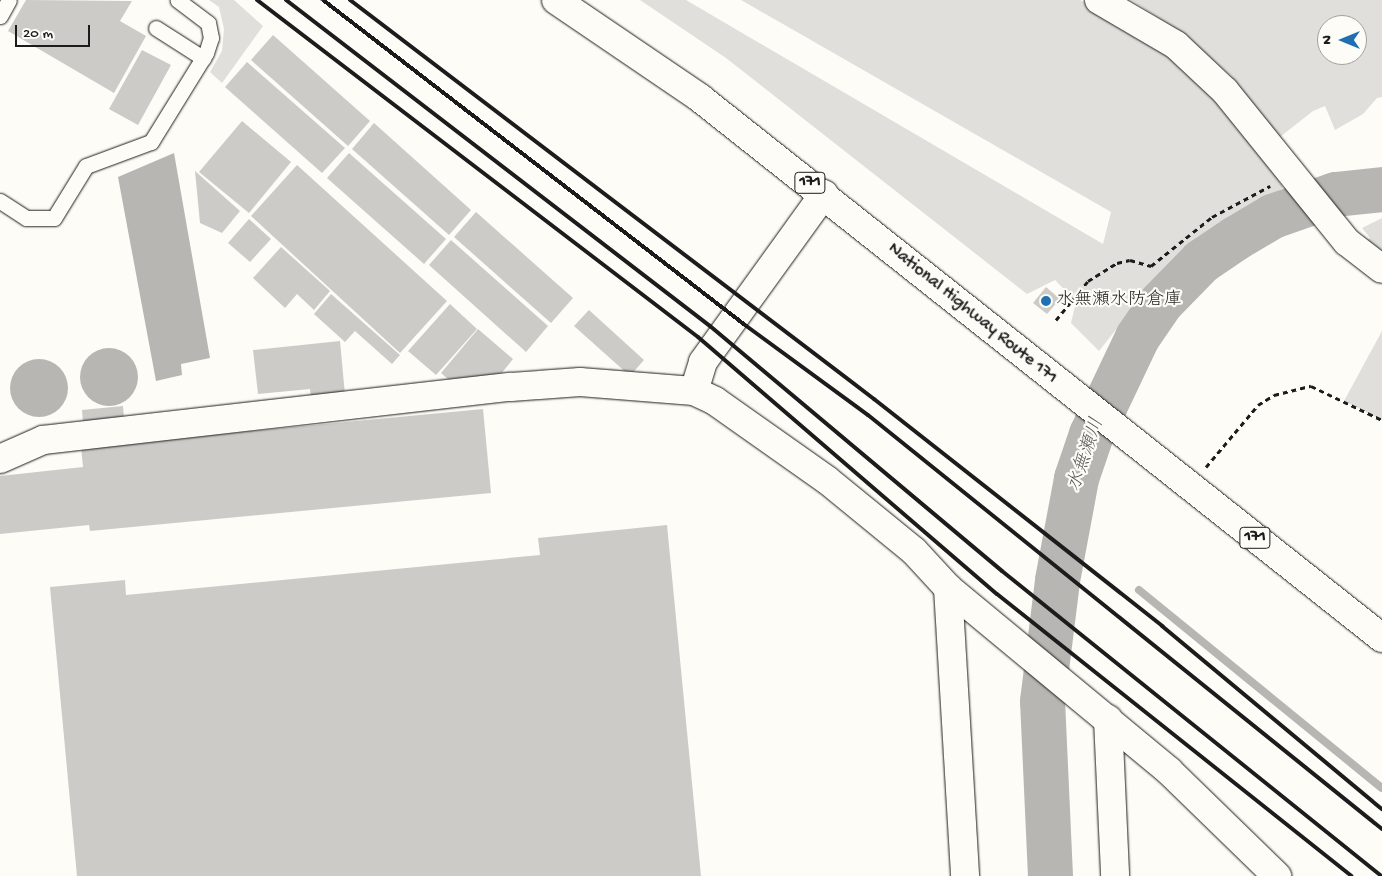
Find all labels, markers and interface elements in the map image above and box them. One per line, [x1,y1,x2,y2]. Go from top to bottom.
scale bar [18,15,92,47]
north arrow [1317,15,1367,65]
text: 20 m [23,25,53,43]
text: N [1319,35,1336,45]
road number: 171 [794,170,826,197]
street label: National Highway Route 171 [883,239,1061,389]
place label: 水無瀬水防倉庫 [1056,290,1182,312]
marker: 水無瀬水防倉庫 [1040,295,1052,307]
water label: 水無瀬川 [1064,415,1110,495]
road number: 171 [1239,524,1271,552]

